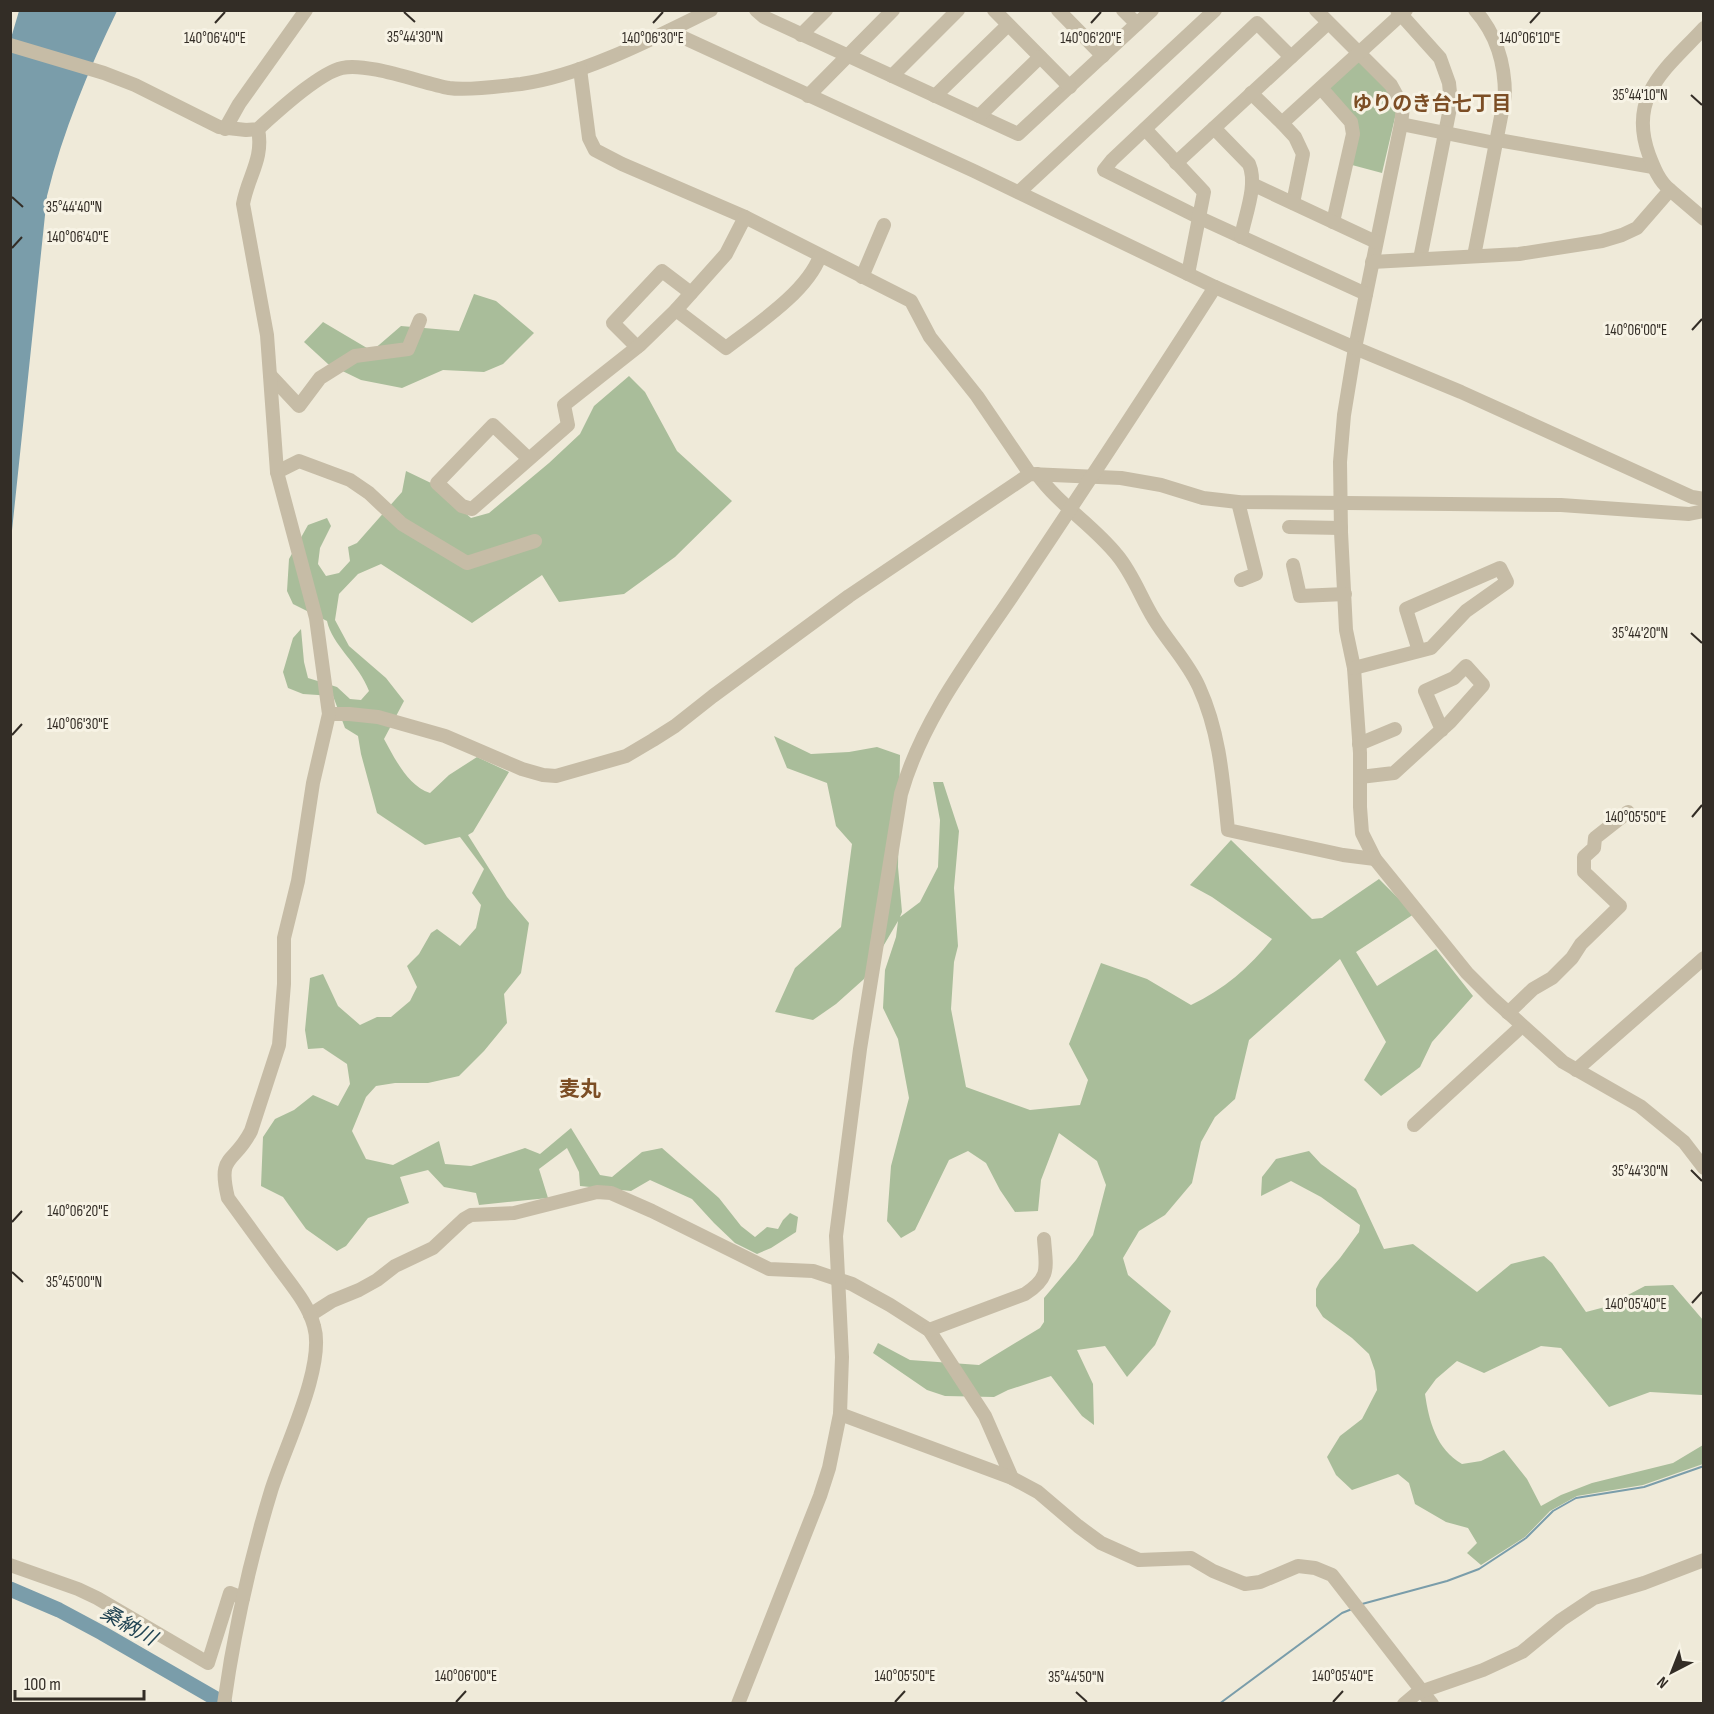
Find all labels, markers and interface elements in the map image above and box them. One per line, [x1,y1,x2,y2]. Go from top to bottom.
text: 35°44'30"N [387,28,443,47]
text: 140°06'40"E [184,29,246,48]
text: 140°06'30"E [622,29,684,48]
text: 140°06'20"E [1060,29,1122,48]
text: 140°06'10"E [1500,29,1560,48]
text: 35°44'10"N [1612,86,1668,105]
district label: ゆりのき台七丁目 [1352,92,1512,116]
text: 35°44'40"N [46,198,102,217]
text: 140°06'40"E [47,228,109,247]
text: 140°06'00"E [1605,321,1667,340]
text: 35°44'20"N [1612,624,1668,643]
text: 140°06'30"E [47,715,109,734]
text: 140°05'50"E [1605,808,1667,827]
district label: 麦丸 [559,1077,601,1102]
text: 35°44'30"N [1612,1162,1668,1181]
text: 140°06'20"E [47,1202,109,1221]
text: 35°45'00"N [46,1273,102,1292]
text: 140°05'40"E [1605,1295,1667,1314]
water label: 桑納川 [96,1601,162,1652]
north arrow [1642,1642,1702,1702]
scale bar [15,1663,144,1701]
text: 140°06'00"E [435,1667,497,1686]
text: 140°05'50"E [874,1667,936,1686]
text: 140°05'40"E [1312,1667,1374,1686]
text: 35°44'50"N [1048,1668,1104,1687]
text: N [1653,1672,1672,1692]
text: 100 m [24,1674,61,1695]

